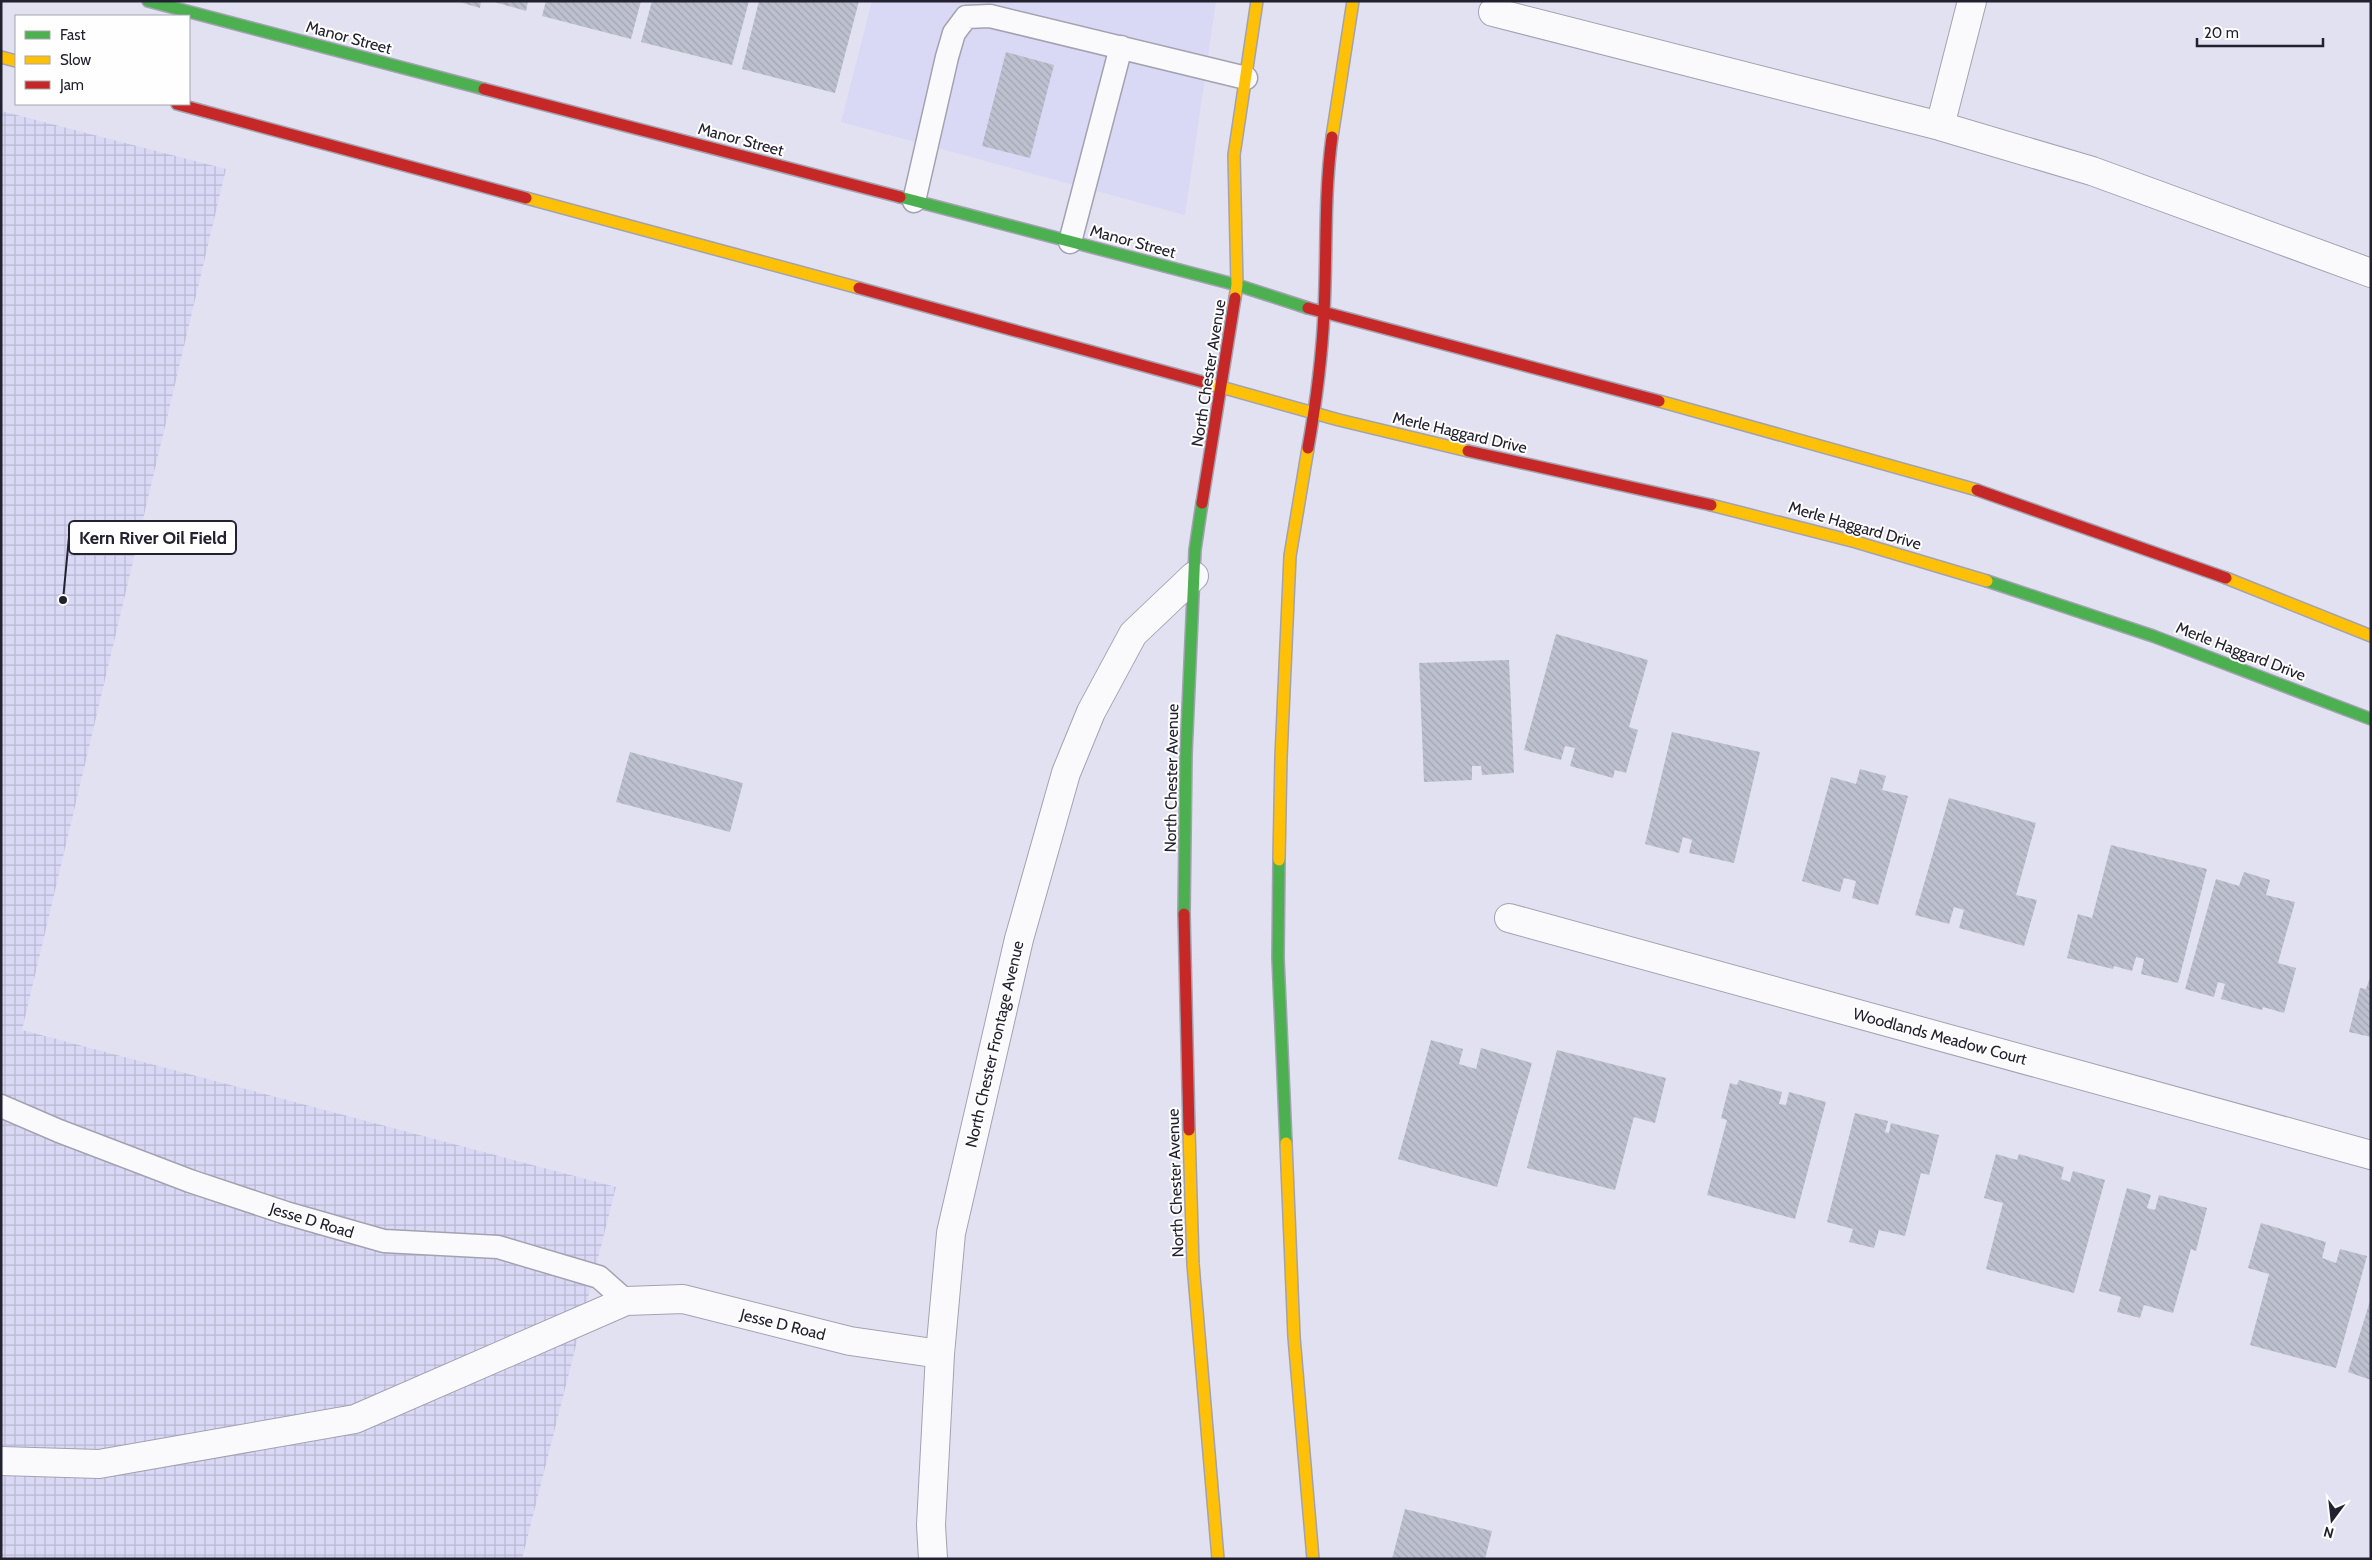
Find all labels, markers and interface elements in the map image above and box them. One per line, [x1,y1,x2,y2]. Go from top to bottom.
legend [15,15,190,105]
scale bar [2197,15,2323,47]
street label: Manor Street [304,17,394,58]
text: 20 m [2204,24,2239,42]
text: Fast [60,26,85,44]
text: Slow [60,51,91,69]
text: Jam [59,76,84,94]
street label: Manor Street [696,119,786,160]
street label: Manor Street [1088,221,1178,262]
street label: North Chester Avenue [1187,298,1230,448]
street label: Merle Haggard Drive [1391,408,1529,457]
street label: Merle Haggard Drive [1786,497,1923,554]
callout: Kern River Oil Field [69,521,236,554]
text: Kern River Oil Field [79,527,227,549]
street label: Merle Haggard Drive [2173,618,2308,685]
street label: North Chester Avenue [1161,703,1182,853]
street label: North Chester Frontage Avenue [961,939,1028,1149]
street label: Woodlands Meadow Court [1851,1004,2029,1069]
street label: North Chester Avenue [1163,1108,1188,1258]
street label: Jesse D Road [267,1198,356,1242]
street label: Jesse D Road [737,1304,827,1344]
north arrow [2307,1495,2357,1545]
text: N [2322,1523,2336,1543]

